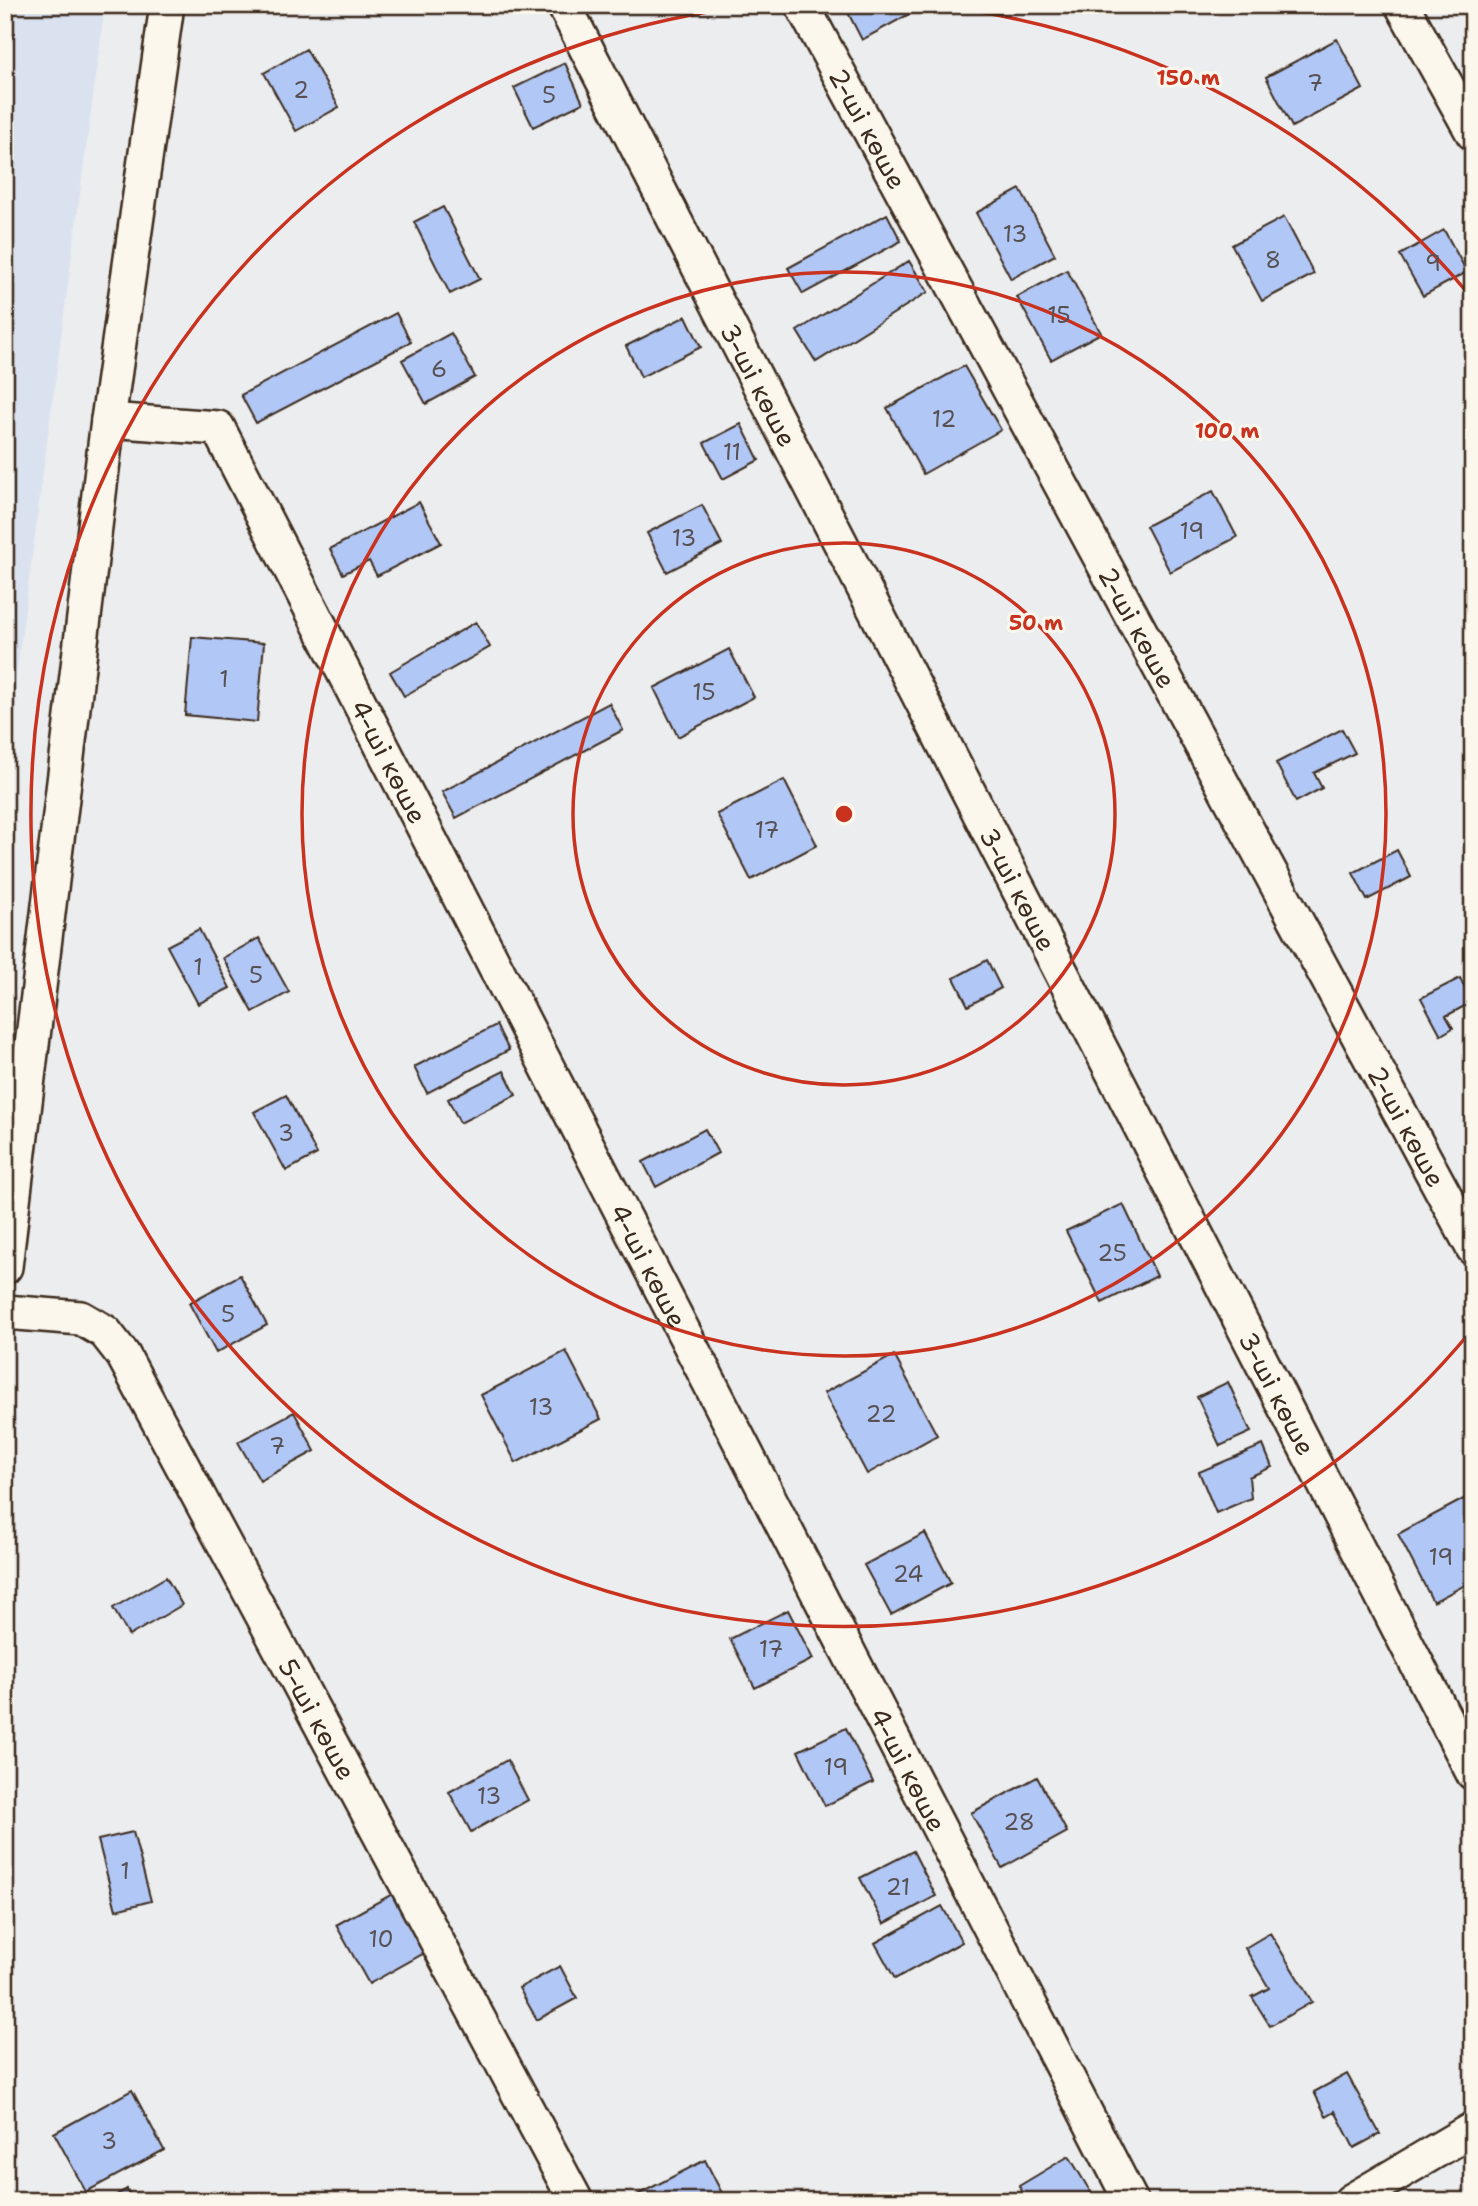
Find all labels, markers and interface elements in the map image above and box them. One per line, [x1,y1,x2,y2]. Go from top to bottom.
street label: 2-ші көше [822,61,915,195]
text: 150 m [1156,64,1220,92]
house number: 7 [1307,68,1323,98]
house number: 2 [293,75,309,105]
house number: 5 [542,80,556,110]
house number: 13 [1003,219,1027,249]
house number: 8 [1265,245,1281,275]
house number: 9 [1425,248,1441,278]
house number: 15 [1047,300,1071,330]
street label: 3-шi көше [713,317,806,453]
house number: 6 [431,354,447,384]
house number: 12 [932,404,956,434]
text: 100 m [1195,417,1259,445]
house number: 11 [723,437,741,467]
house number: 19 [1180,516,1204,546]
house number: 13 [672,523,696,553]
street label: 2-ші көше [1091,560,1185,694]
text: 50 m [1009,609,1063,637]
house number: 1 [219,664,229,694]
house number: 15 [692,677,716,707]
street label: 4-шi көше [343,693,436,829]
centre of rings [832,802,856,826]
house number: 17 [755,815,779,845]
street label: 3-шi көше [972,821,1065,957]
house number: 1 [193,952,203,982]
house number: 5 [249,960,263,990]
street label: 2-ші көше [1360,1059,1454,1193]
house number: 3 [278,1118,294,1148]
street label: 4-шi көше [603,1197,696,1333]
house number: 25 [1097,1238,1127,1268]
house number: 5 [221,1299,235,1329]
street label: 3-шi көше [1231,1325,1324,1461]
house number: 13 [529,1392,553,1422]
house number: 22 [865,1399,897,1429]
house number: 7 [269,1431,285,1461]
house number: 19 [1429,1542,1453,1572]
house number: 24 [893,1559,923,1589]
house number: 17 [759,1634,783,1664]
street label: 5-шi көше [271,1652,365,1786]
street label: 4-шi көше [862,1701,955,1837]
house number: 19 [824,1752,848,1782]
house number: 13 [477,1781,501,1811]
house number: 28 [1003,1807,1035,1837]
house number: 1 [120,1856,130,1886]
house number: 21 [886,1872,910,1902]
house number: 10 [368,1924,394,1954]
house number: 3 [101,2126,117,2156]

